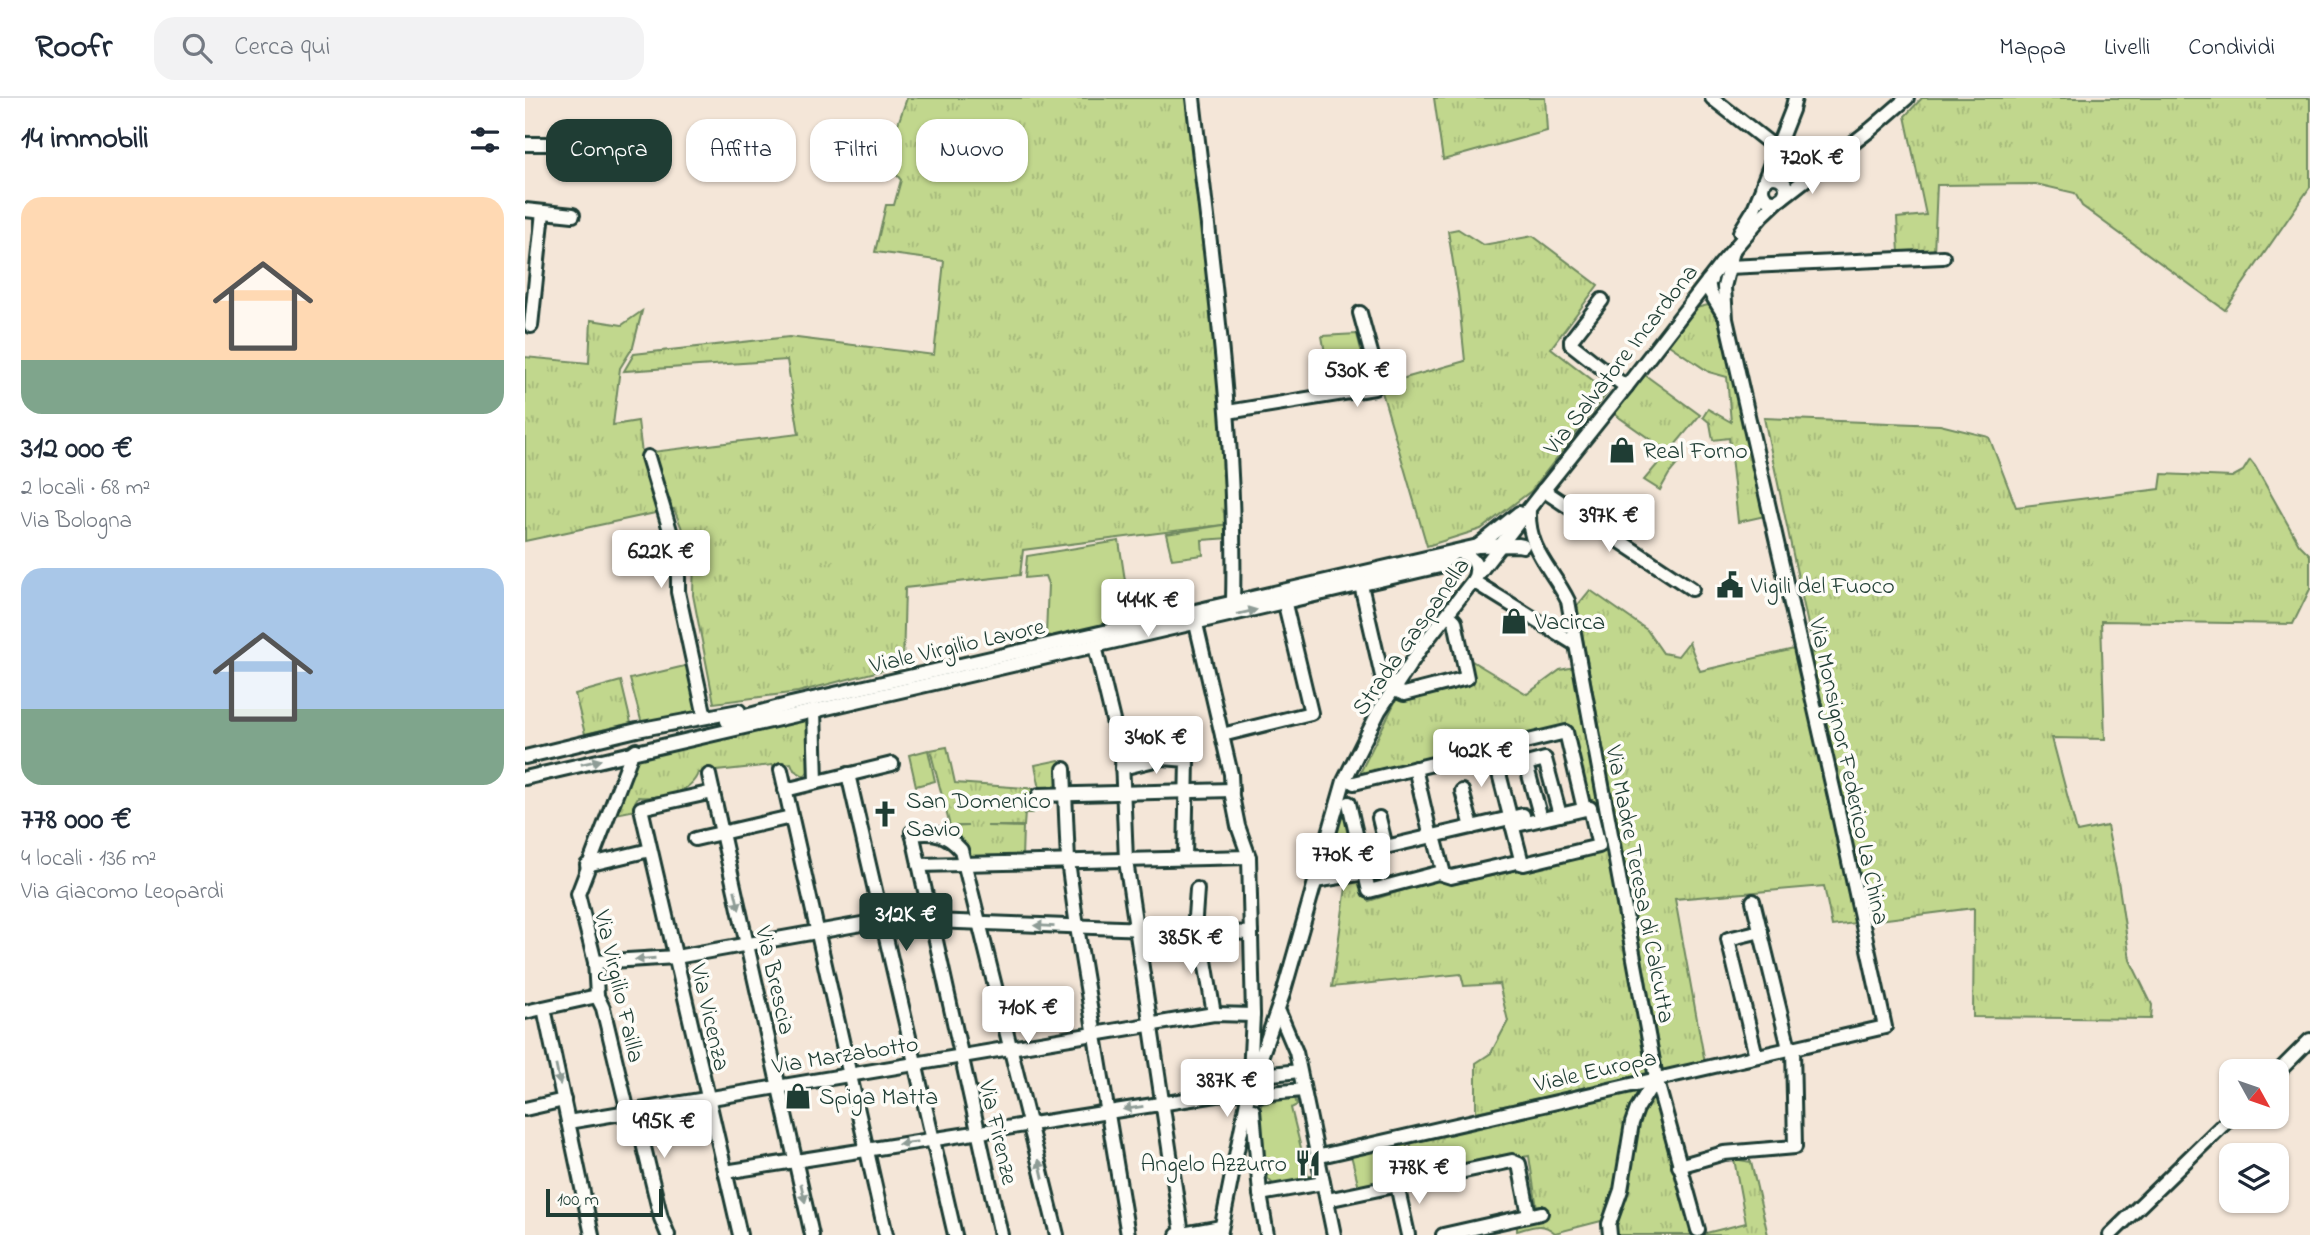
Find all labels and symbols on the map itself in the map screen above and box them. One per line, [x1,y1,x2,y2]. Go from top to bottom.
pin: 720K € [1755,136,1869,196]
street label: Via Salvatore Incardona [1535,257,1708,464]
pin: 530K € [1300,350,1414,409]
shop icon: Real Forno [1607,435,1637,465]
place label: Real Forno [1643,435,1748,470]
pin: 397K € [1552,494,1666,554]
pin: 622K € [604,531,718,590]
street label: Strada Gaspanella [1344,551,1480,724]
public building icon: Vigili del Fuoco [1715,570,1745,600]
place label: Vigili del Fuoco [1750,570,1895,605]
pin: 444K € [1091,580,1205,639]
one-way arrow [1236,606,1258,617]
shop icon: Vacirca [1499,606,1529,636]
place label: Vacirca [1534,606,1605,641]
street label: Viale Virgilio Lavore [866,610,1049,685]
street label: Via Monsignor Federico La China [1798,614,1897,928]
pin: 340K € [1099,716,1213,776]
pin: 402K € [1424,730,1538,789]
street label: Via Madre Teresa di Calcutta [1594,742,1683,1026]
one-way arrow [581,757,603,768]
place label: San Domenico Savio [906,785,1051,848]
church icon: San Domenico Savio [870,799,900,829]
pin: 770K € [1286,834,1400,893]
one-way arrow [732,889,743,911]
pin: 312K € [849,894,963,953]
street label: Via Virgilio Failla [583,906,652,1066]
pin: 385K € [1134,916,1248,976]
one-way arrow [1032,920,1054,931]
street label: Via Brescia [744,922,803,1038]
one-way arrow [633,954,655,965]
street label: Via Vicenza [679,960,738,1075]
pin: 710K € [971,986,1085,1046]
street label: Via Marzabotto [769,1028,921,1085]
street label: Viale Europa [1530,1041,1660,1104]
north arrow [2219,1059,2289,1129]
pin: 387K € [1170,1060,1284,1119]
one-way arrow [553,1064,564,1086]
street label: Via Firenze [967,1076,1026,1189]
shop icon: Spiga Matta [783,1081,813,1111]
place label: Spiga Matta [819,1081,938,1116]
pin: 495K € [607,1100,721,1160]
one-way arrow [1122,1103,1144,1114]
one-way arrow [897,1138,919,1149]
pin: 778K € [1362,1146,1476,1206]
place label: Angelo Azzurro [1140,1148,1287,1183]
restaurant icon: Angelo Azzurro [1293,1148,1323,1178]
one-way arrow [1035,1158,1046,1180]
one-way arrow [798,1183,809,1205]
scale bar [546,1186,663,1218]

